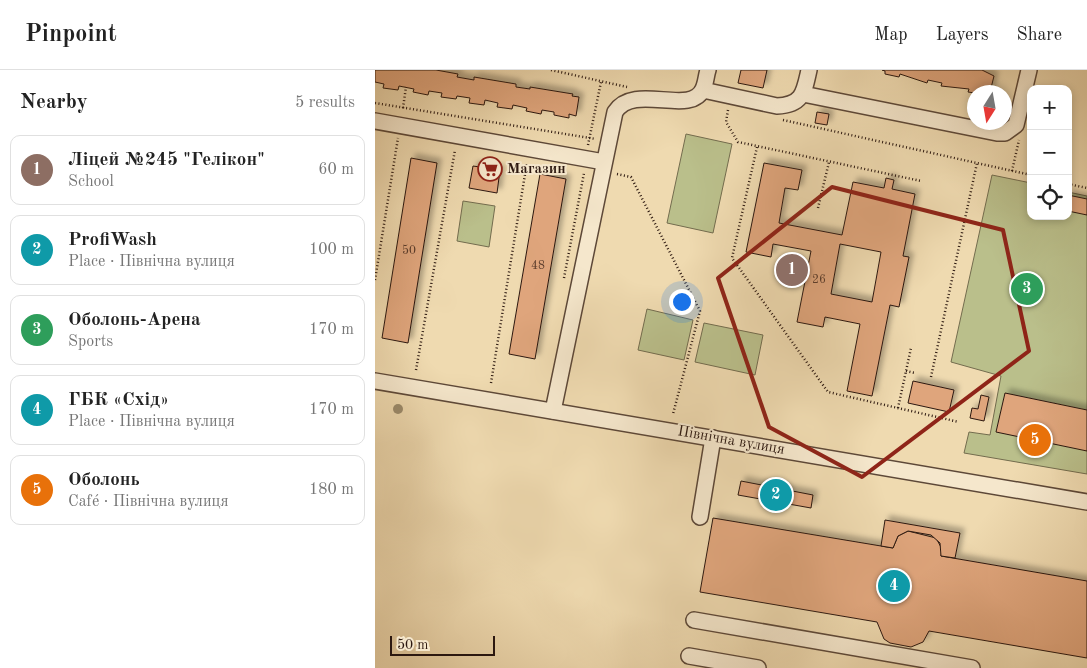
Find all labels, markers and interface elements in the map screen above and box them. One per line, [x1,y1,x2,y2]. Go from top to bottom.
text: Pinpoint [25,23,117,47]
text: Map [874,26,908,44]
text: Layers [936,26,988,44]
text: Share [1016,26,1062,44]
north arrow [967,85,1012,130]
map controls [1027,85,1072,220]
button: + [1027,85,1072,130]
text: Nearby [20,92,88,113]
text: 5 results [295,95,355,111]
button: − [1027,130,1072,175]
text: Ліцей №245 "Гелікон" [68,151,265,170]
supermarket icon: Магазин [477,156,503,182]
text: 1 [32,162,42,178]
text: 60 m [318,162,354,178]
place label: Магазин [507,162,566,177]
text: School [68,174,114,190]
button: locate [1027,175,1072,220]
text: ProfiWash [68,231,157,250]
text: 2 [32,242,42,258]
text: 100 m [309,242,354,258]
house number: 50 [402,244,416,257]
pin: 1 [776,251,808,289]
text: Place · Північна вулиця [68,254,235,270]
house number: 48 [531,260,545,272]
pin: 3 [1011,270,1043,308]
house number: 26 [812,274,826,286]
your location [669,289,695,315]
text: Оболонь-Арена [68,311,201,330]
text: 3 [32,322,42,338]
text: 170 m [309,322,354,338]
text: Sports [68,334,113,350]
text: ГБК «Схід» [68,391,169,410]
text: 4 [32,402,42,418]
text: 170 m [309,402,354,418]
text: Place · Північна вулиця [68,414,235,430]
pin: 5 [1019,421,1051,459]
street label: Північна вулиця [676,424,786,458]
text: Оболонь [68,471,140,490]
pin: 2 [760,476,792,514]
text: 5 [32,482,42,498]
text: 180 m [309,482,354,498]
text: Café · Північна вулиця [68,494,229,510]
pin: 4 [878,567,910,605]
scale bar [390,633,495,656]
text: 50 m [397,638,428,652]

